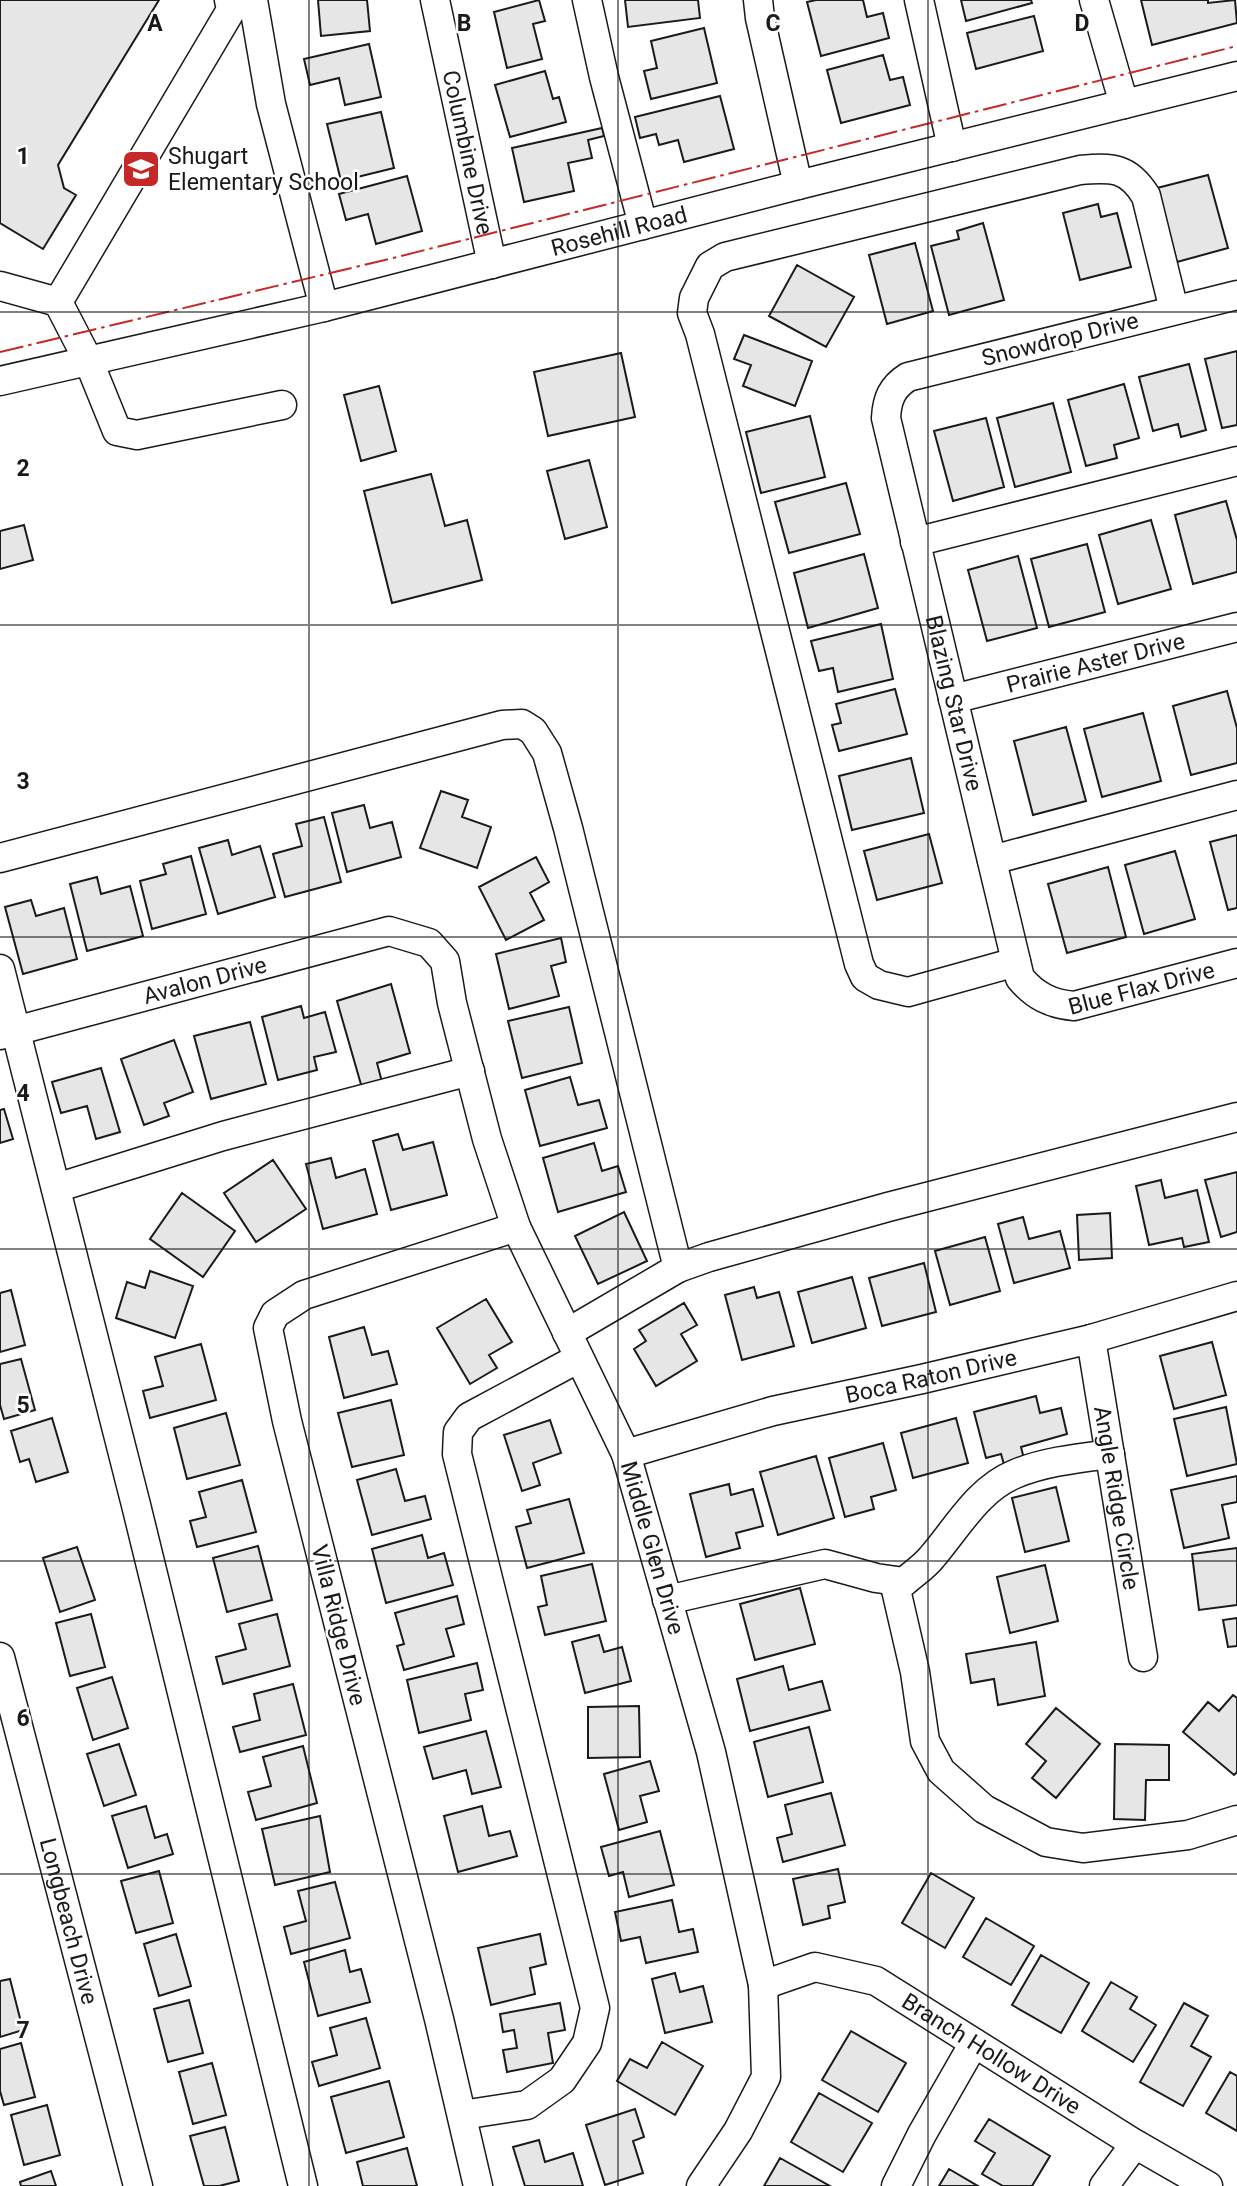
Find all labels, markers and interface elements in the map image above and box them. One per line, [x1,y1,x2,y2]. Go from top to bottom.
text: A [147,10,163,37]
text: B [457,10,471,37]
text: C [765,10,781,37]
text: D [1075,10,1089,37]
street label: Columbine Drive [437,68,498,237]
text: 1 [16,143,30,170]
place label: Shugart Elementary School [168,143,359,196]
school or university icon: Shugart Elementary School [120,148,162,190]
street label: Rosehill Road [548,201,690,262]
street label: Snowdrop Drive [979,307,1141,372]
text: 2 [16,455,30,482]
street label: Blazing Star Drive [920,613,988,794]
street label: Prairie Aster Drive [1004,628,1188,699]
text: 3 [16,768,30,795]
street label: Avalon Drive [140,951,270,1010]
street label: Blue Flax Drive [1065,956,1218,1021]
text: 4 [16,1080,30,1107]
street label: Boca Raton Drive [843,1344,1020,1409]
text: 5 [16,1392,30,1419]
street label: Angle Ridge Circle [1088,1404,1145,1592]
street label: Middle Glen Drive [615,1458,690,1638]
street label: Villa Ridge Drive [305,1542,372,1708]
text: 6 [16,1705,30,1732]
street label: Longbeach Drive [34,1835,103,2007]
street label: Branch Hollow Drive [897,1988,1085,2120]
text: 7 [16,2017,30,2044]

